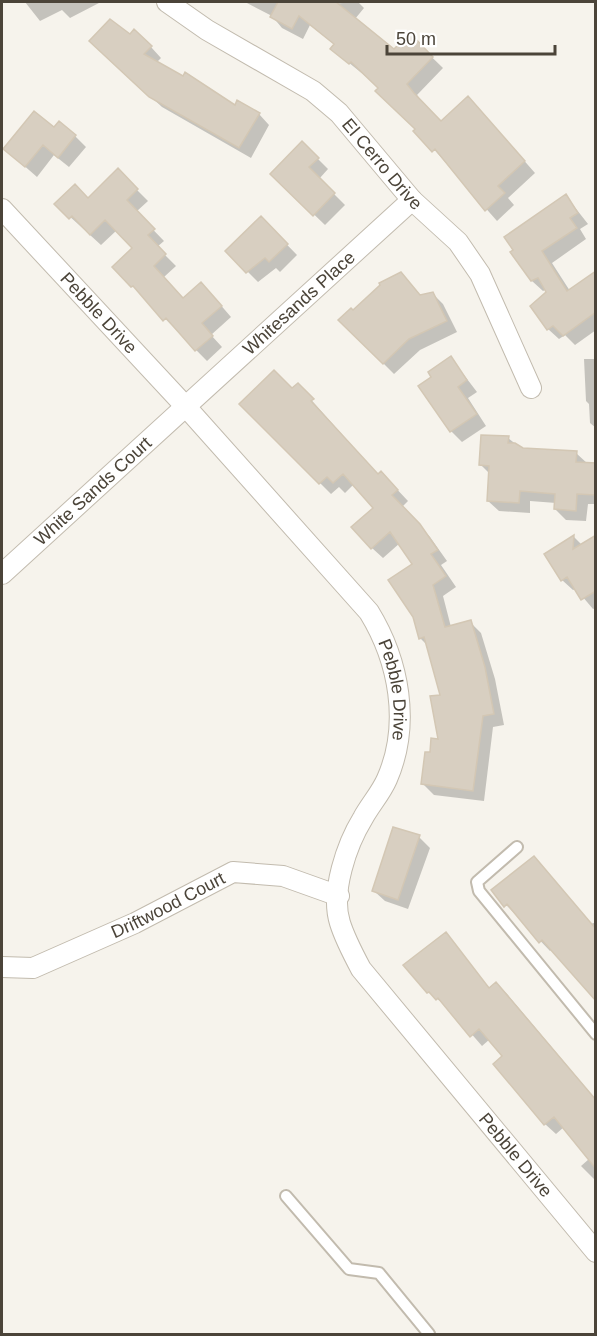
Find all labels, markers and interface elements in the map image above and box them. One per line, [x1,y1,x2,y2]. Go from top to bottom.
scale bar [387,18,555,56]
text: 50 m [396,29,436,49]
street label: El Cerro Drive [338,114,426,214]
street label: Whitesands Place [239,247,359,359]
street label: Pebble Drive [56,268,141,358]
street label: White Sands Court [30,433,155,549]
street label: Pebble Drive [374,636,410,742]
street label: Driftwood Court [108,868,228,942]
street label: Pebble Drive [475,1109,556,1201]

